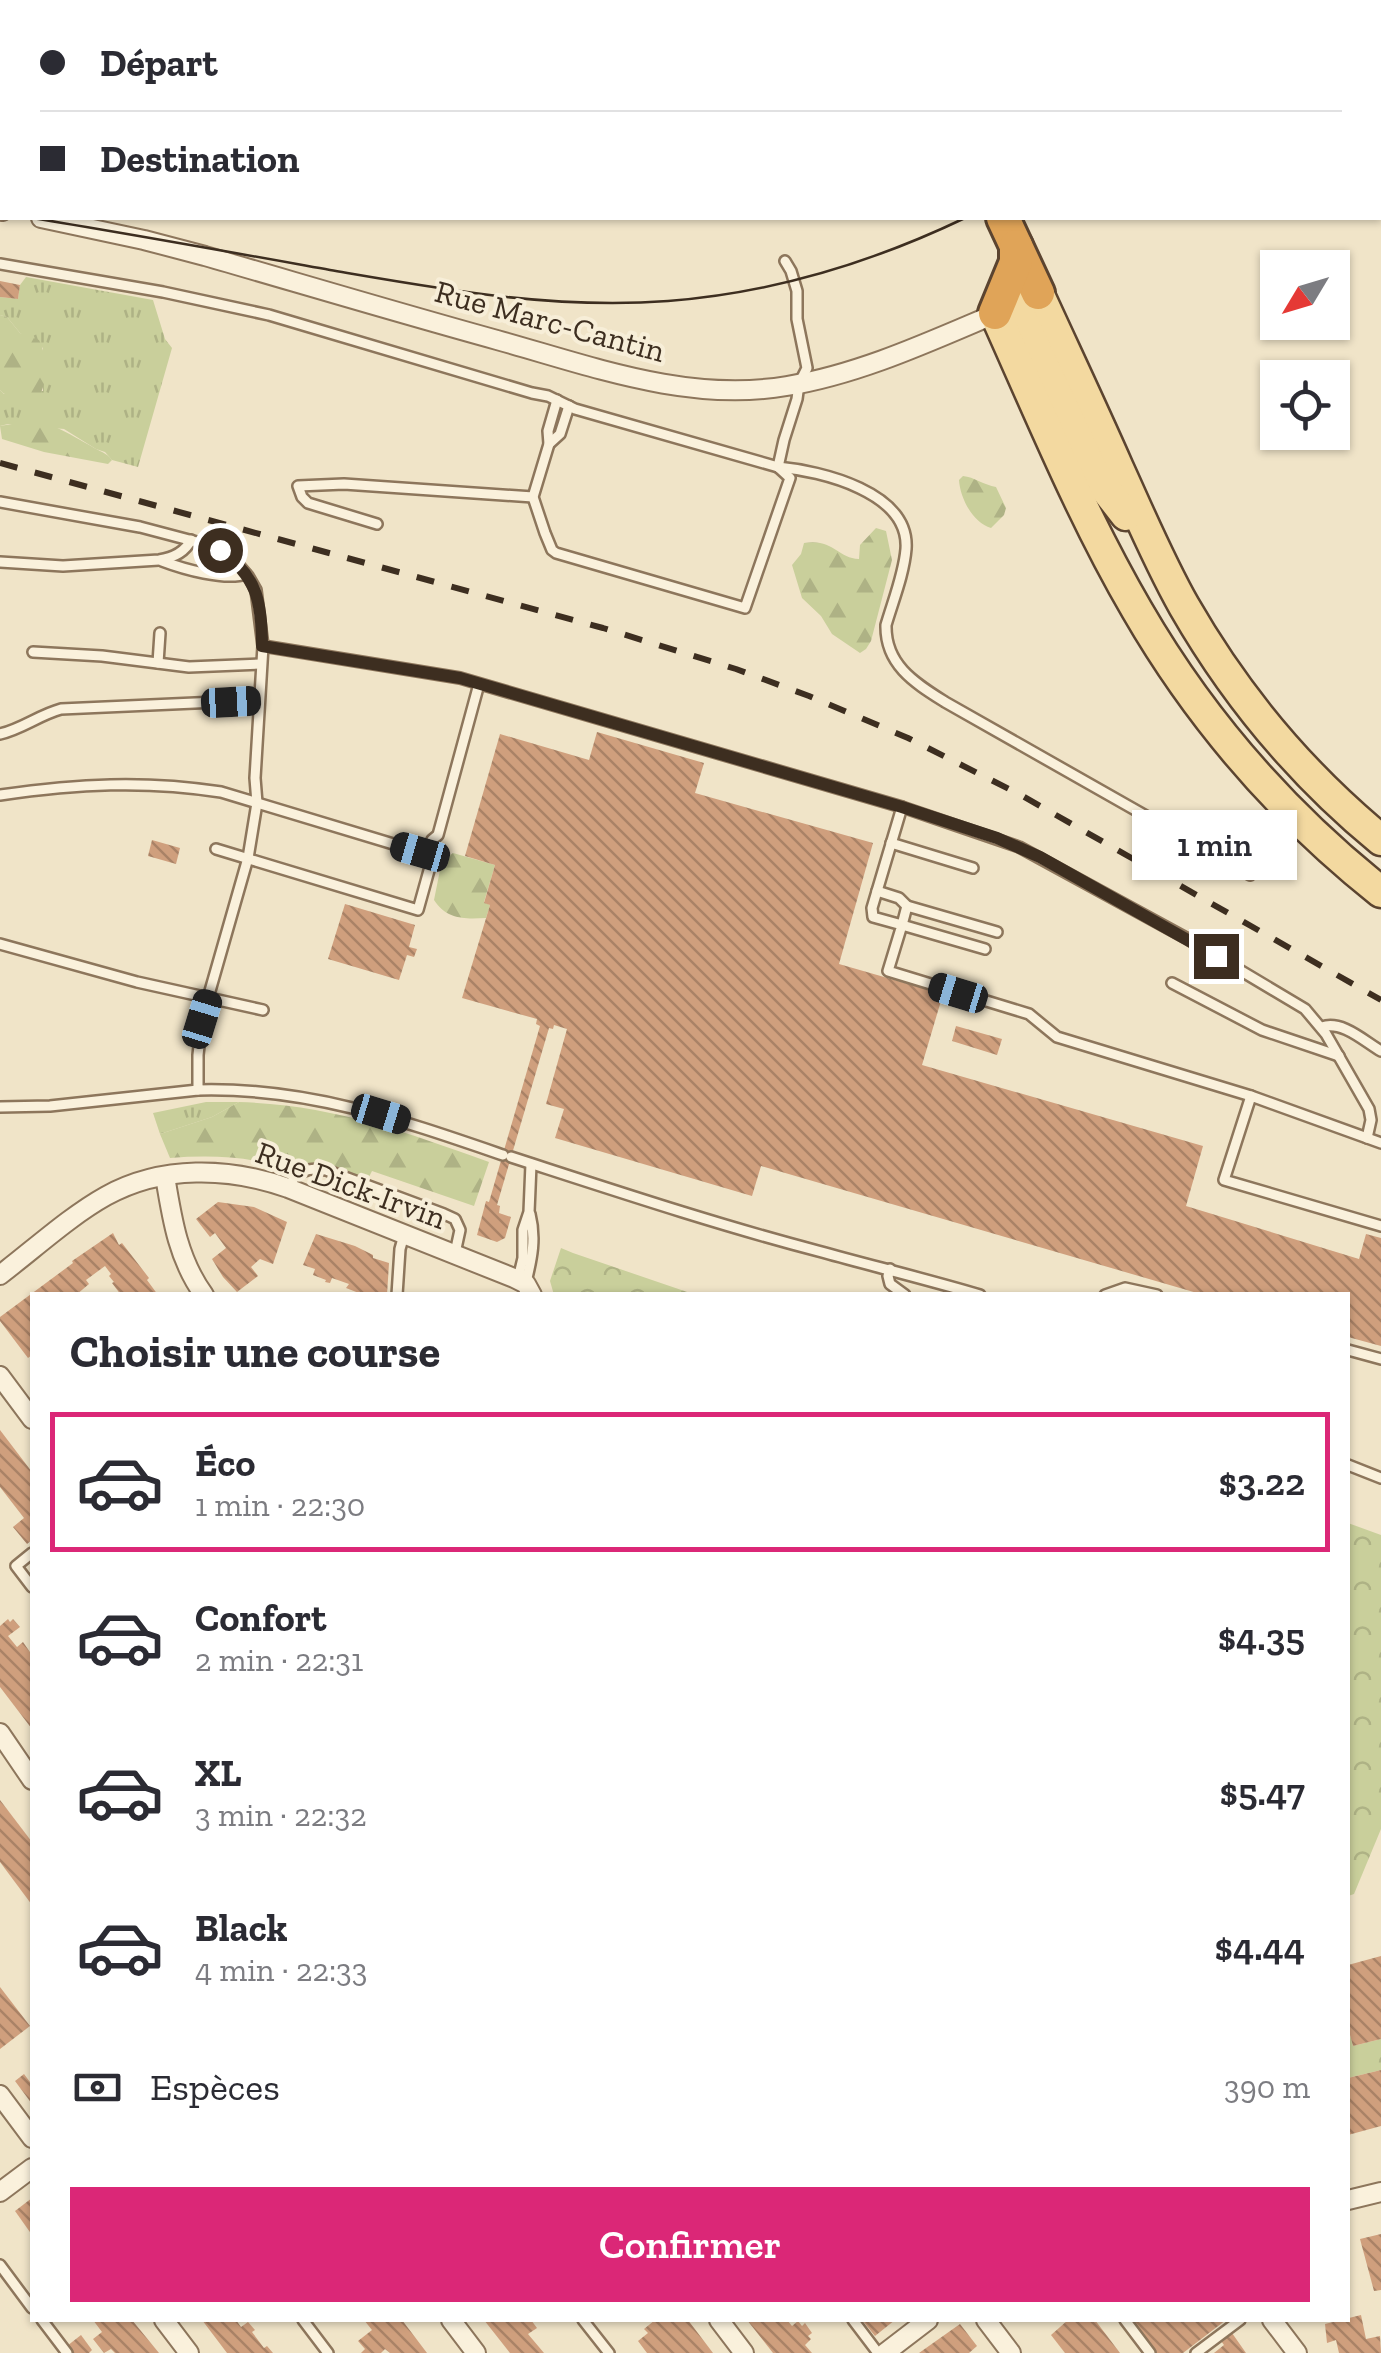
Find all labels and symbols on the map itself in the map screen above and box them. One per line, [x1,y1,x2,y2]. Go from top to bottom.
north arrow [1260,250,1350,340]
street label: Rue Marc-Cantin [431,272,670,370]
route start [198,528,243,573]
car [200,685,262,719]
callout: 1 min [1134,811,1298,881]
car [387,829,453,875]
route end [1194,934,1239,979]
car [925,970,991,1016]
car [179,986,225,1052]
car [348,1091,414,1137]
street label: Rue Dick-Irvin [251,1133,452,1237]

